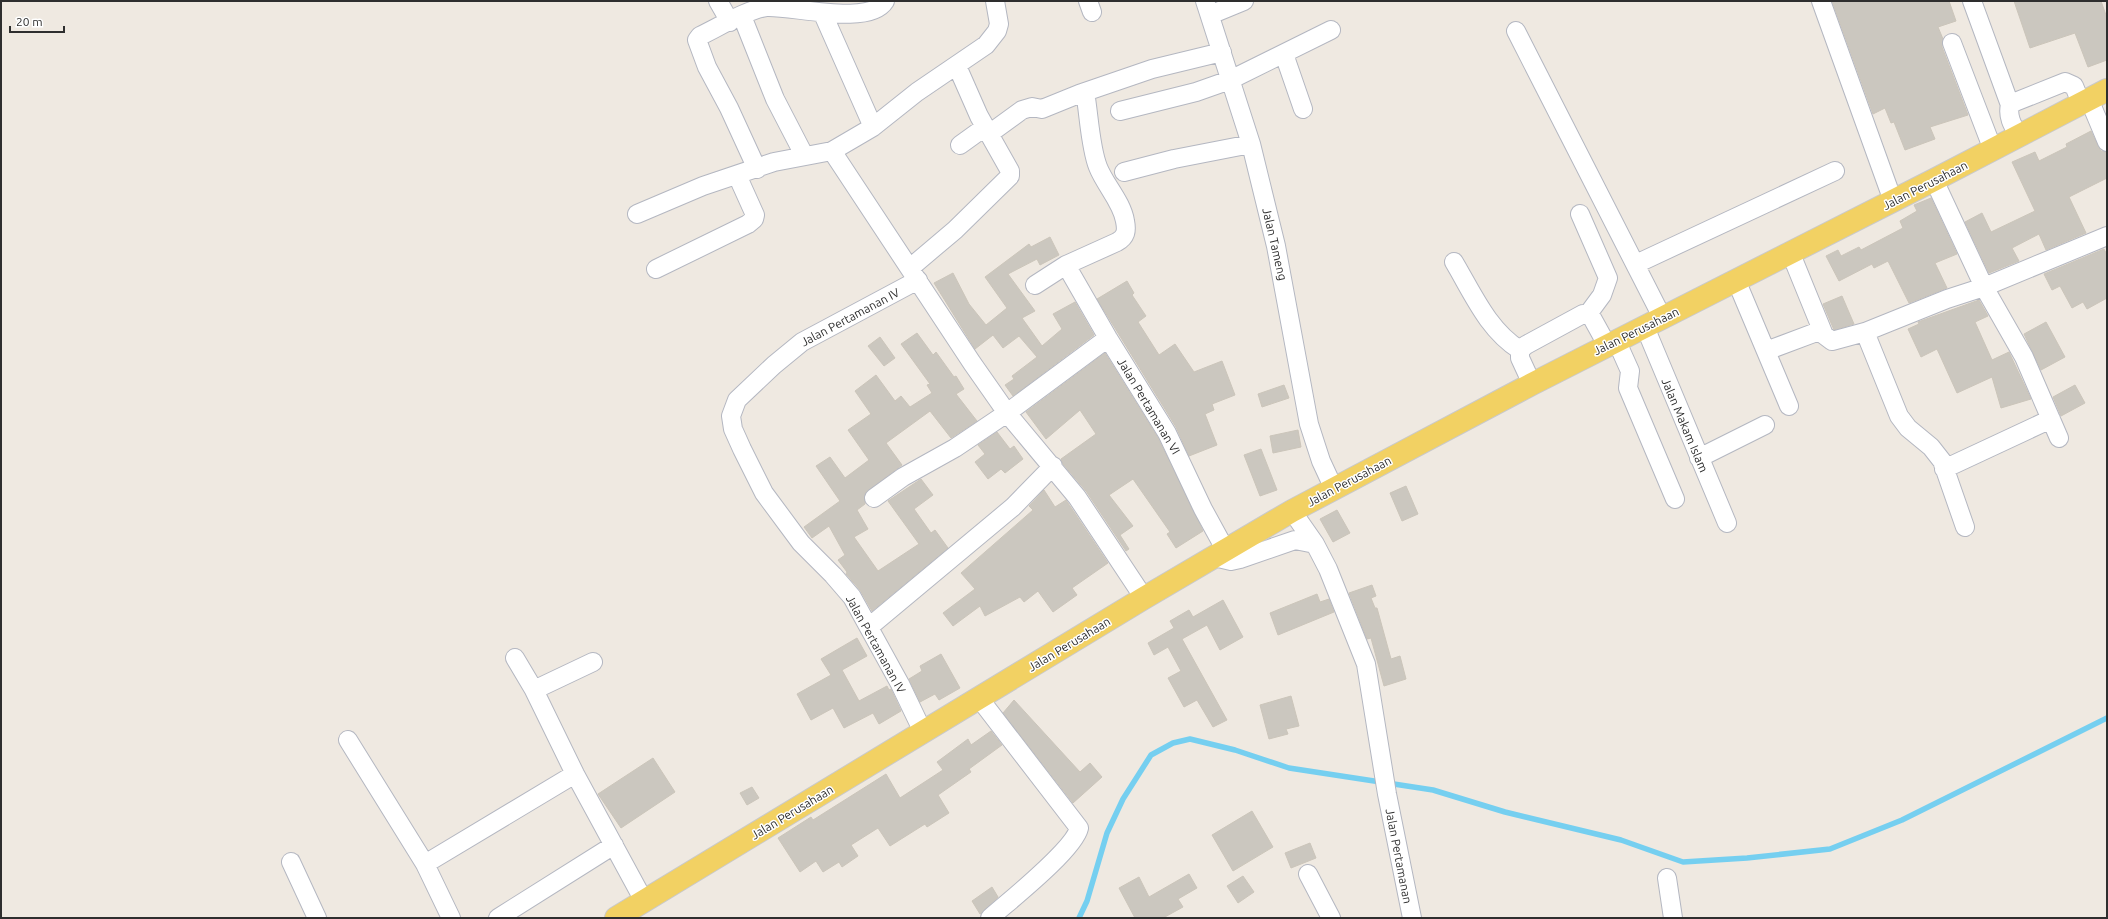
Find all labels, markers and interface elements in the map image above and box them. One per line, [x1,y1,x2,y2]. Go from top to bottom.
scale bar [10,8,64,34]
text: 20 m [16,15,43,28]
street label: Jalan Perusahaan [1880,158,1970,212]
street label: Jalan Tameng [1260,206,1290,282]
street label: Jalan Pertamanan IV [798,285,902,349]
street label: Jalan Perusahaan [1591,305,1681,357]
street label: Jalan Pertamanan VI [1115,356,1183,456]
street label: Jalan Makam Islam [1659,376,1711,474]
street label: Jalan Perusahaan [1305,453,1393,509]
street label: Jalan Pertamanan IV [844,593,908,695]
street label: Jalan Perusahaan [1026,614,1112,674]
street label: Jalan Perusahaan [749,782,835,842]
street label: Jalan Pertamanan [1383,807,1415,905]

